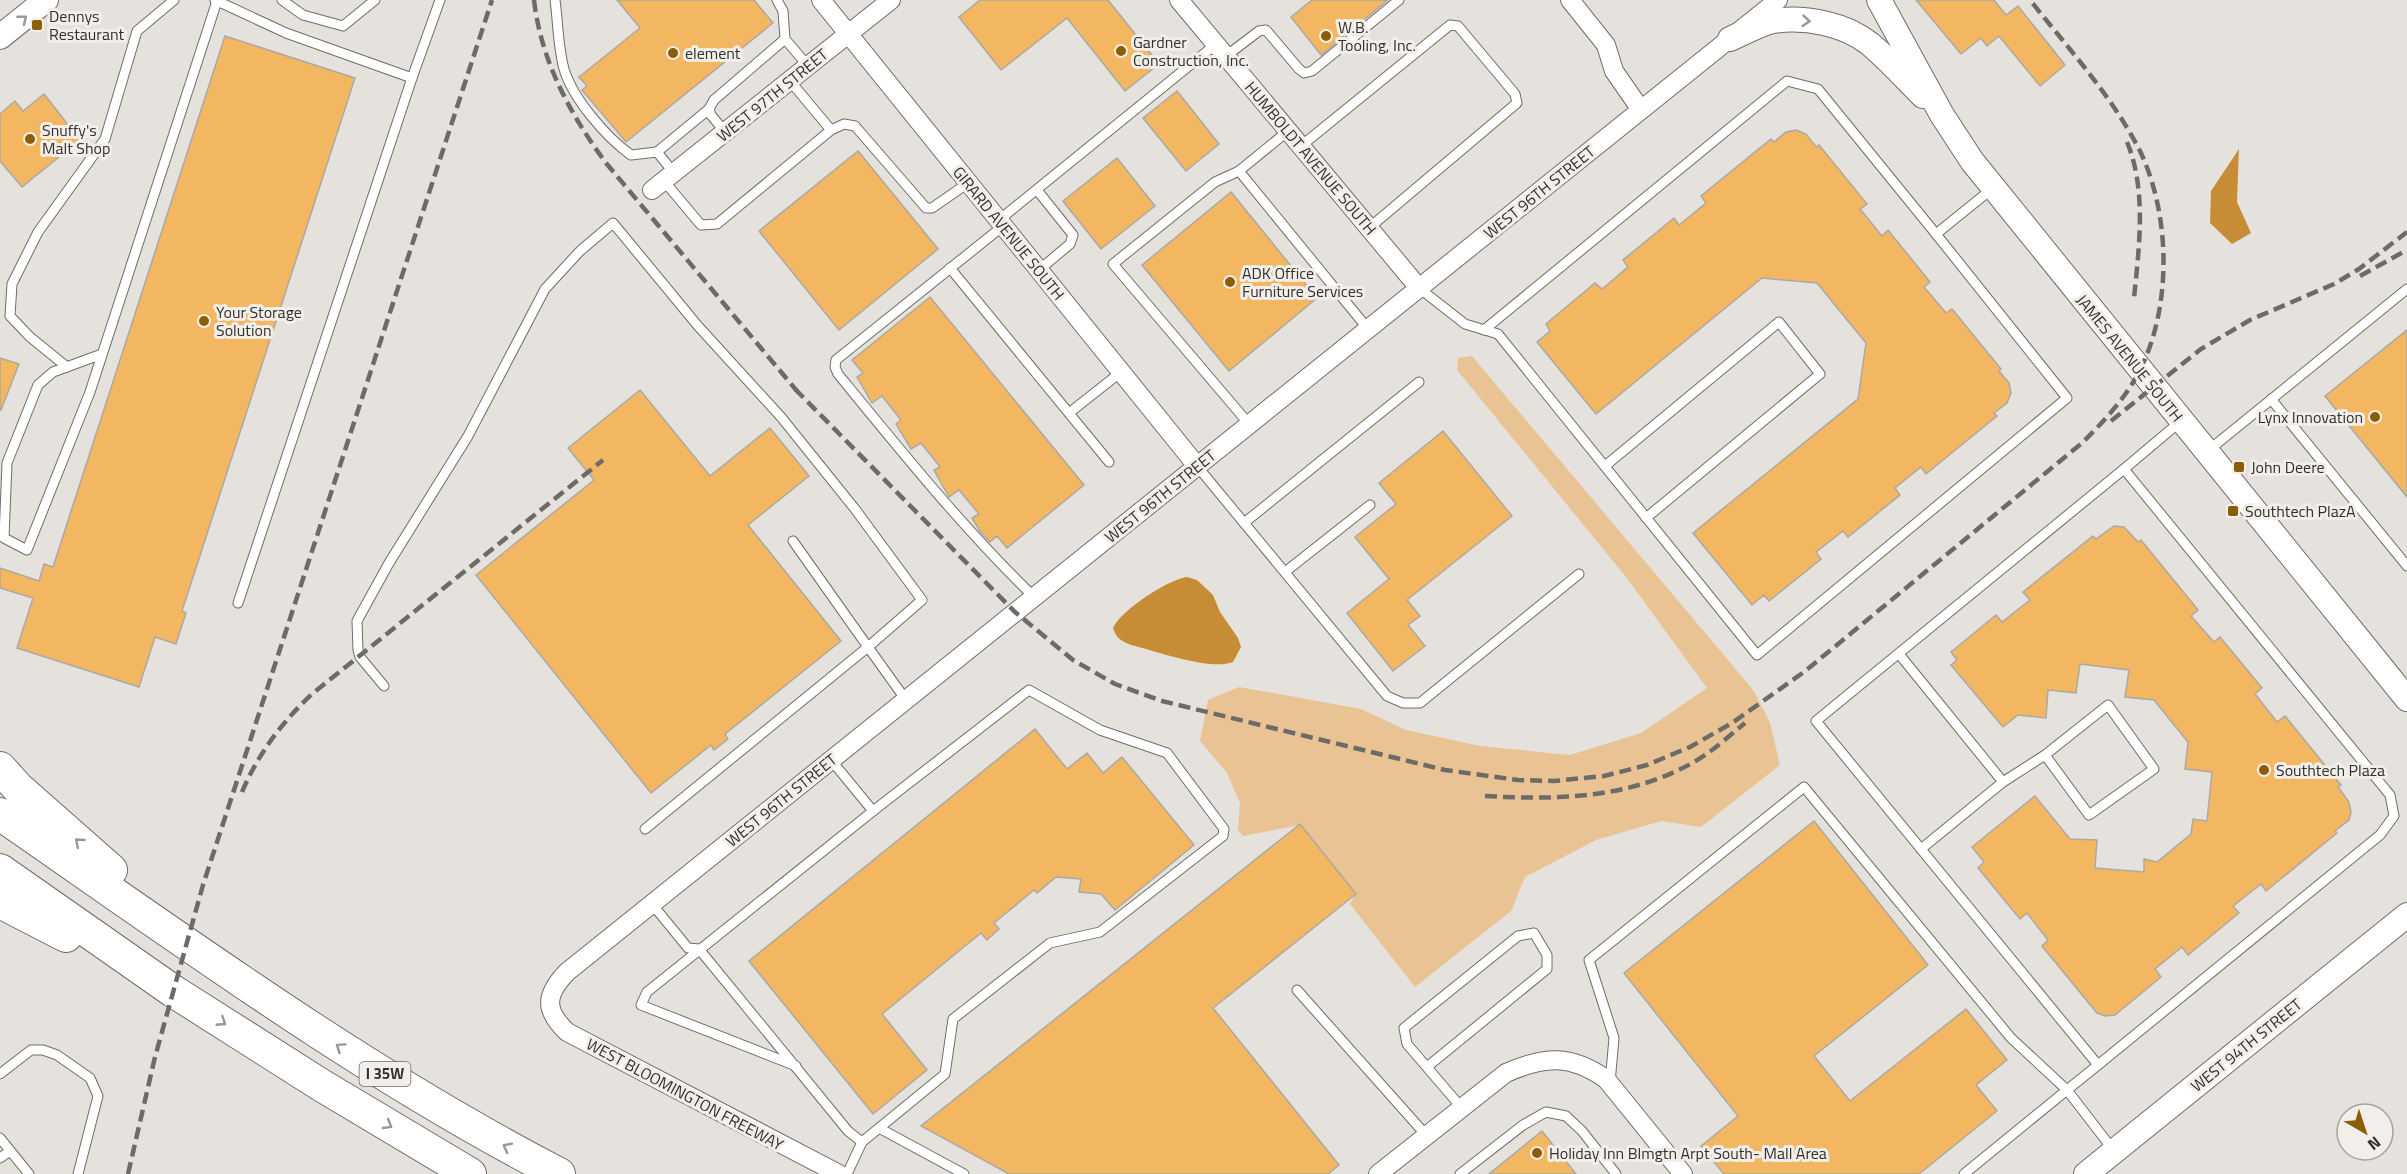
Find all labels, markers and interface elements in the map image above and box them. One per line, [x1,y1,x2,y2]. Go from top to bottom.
place label: Dennys Restaurant [49,4,124,46]
one-way arrow [1802,14,1811,27]
one-way arrow [16,15,27,26]
place label: W.B. Tooling, Inc. [1338,15,1416,57]
marker: Dennys Restaurant [30,18,44,32]
marker: W.B. Tooling, Inc. [1319,29,1333,43]
place label: Gardner Construction, Inc. [1133,30,1249,72]
place label: element [685,41,741,65]
street label: WEST 97TH STREET [711,42,833,148]
marker: Gardner Construction, Inc. [1114,44,1128,58]
marker: element [666,46,680,60]
street label: HUMBOLDT AVENUE SOUTH [1239,76,1383,240]
place label: Snuffy's Malt Shop [42,118,110,160]
marker: Snuffy's Malt Shop [23,132,37,146]
street label: WEST 96TH STREET [1478,139,1600,245]
street label: GIRARD AVENUE SOUTH [947,161,1071,305]
place label: ADK Office Furniture Services [1242,261,1363,303]
marker: ADK Office Furniture Services [1223,275,1237,289]
street label: JAMES AVENUE SOUTH [2071,289,2189,427]
place label: Your Storage Solution [216,300,302,342]
marker: Your Storage Solution [197,314,211,328]
place label: Lynx Innovation [2258,405,2363,429]
marker: Lynx Innovation [2368,410,2382,424]
street label: WEST 96TH STREET [1099,443,1221,549]
place label: John Deere [2251,455,2325,479]
marker: John Deere [2232,460,2246,474]
place label: Southtech PlazA [2245,499,2356,523]
marker: Southtech PlazA [2226,504,2240,518]
street label: WEST 96TH STREET [720,747,842,853]
place label: Southtech Plaza [2276,758,2385,782]
marker: Southtech Plaza [2257,763,2271,777]
one-way arrow [75,838,86,849]
street label: WEST 94TH STREET [2185,992,2307,1098]
one-way arrow [216,1015,226,1027]
street label: WEST BLOOMINGTON FREEWAY [582,1032,788,1156]
one-way arrow [336,1043,347,1054]
road number: I 35W [360,1062,410,1086]
north arrow [2335,1102,2395,1162]
one-way arrow [382,1118,392,1130]
text: N [2363,1131,2386,1156]
place label: Holiday Inn Blmgtn Arpt South- Mall Area [1549,1141,1827,1165]
one-way arrow [503,1143,514,1154]
marker: Holiday Inn Blmgtn Arpt South- Mall Area [1530,1146,1544,1160]

